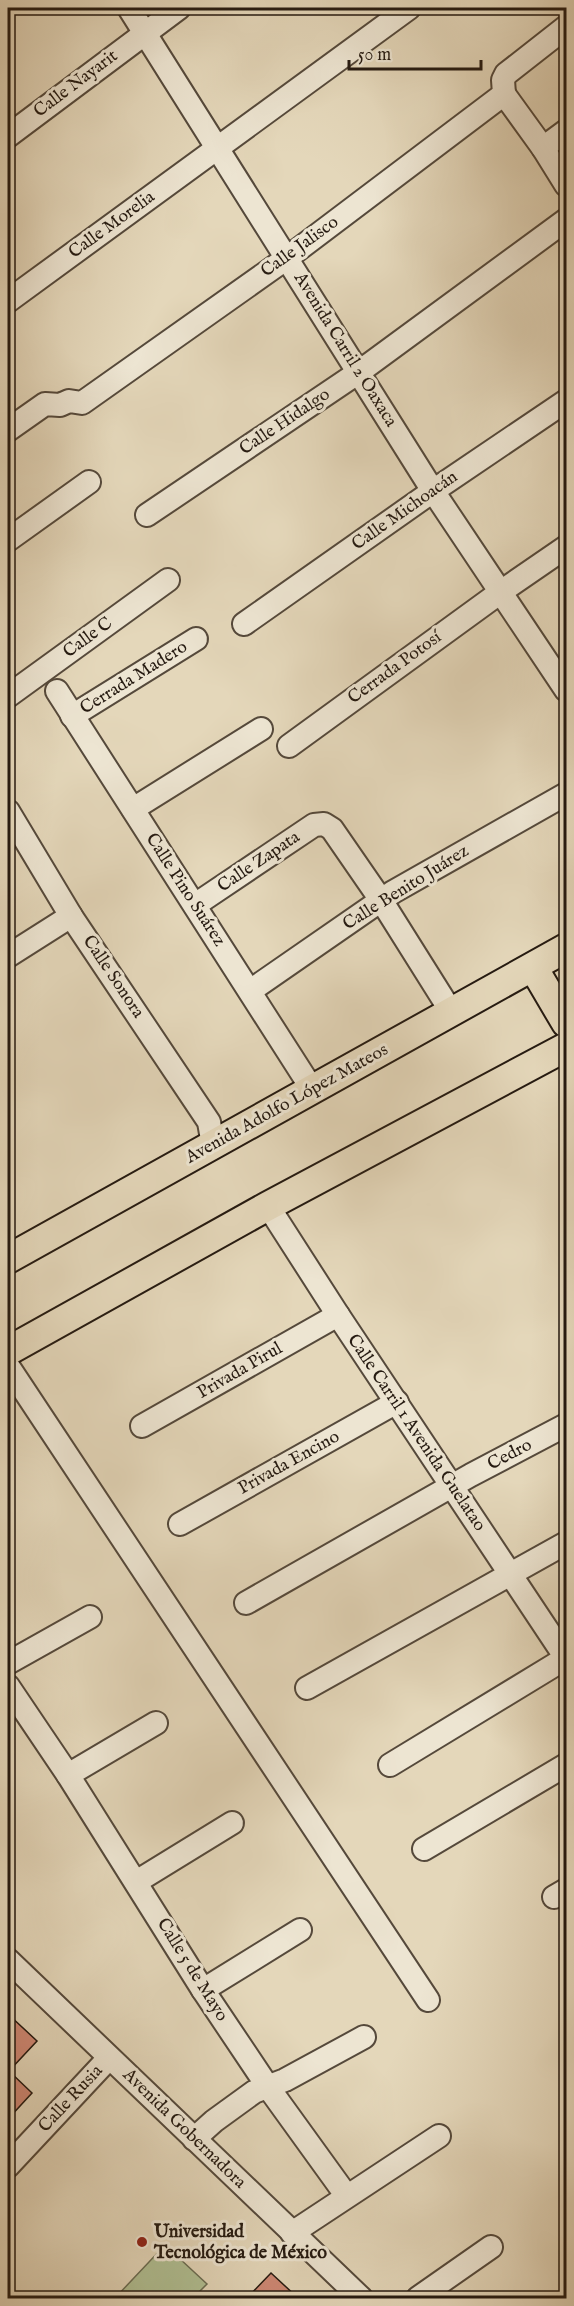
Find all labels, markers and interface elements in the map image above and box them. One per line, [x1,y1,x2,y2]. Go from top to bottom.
scale bar [349,33,481,71]
text: 50 m [358,44,391,67]
street label: Calle Nayarit [29,45,123,123]
street label: Calle Morelia [64,186,160,264]
street label: Calle Jalisco [257,211,344,283]
street label: Avenida Carril 2 Oaxaca [287,267,402,432]
street label: Calle Hidalgo [235,383,335,461]
street label: Calle Michoacán [348,466,463,556]
street label: Calle C [59,612,117,664]
street label: Cerrada Potosí [344,626,447,710]
street label: Cerrada Madero [76,636,192,720]
street label: Calle Zapata [213,826,305,898]
street label: Calle Pino Suárez [140,829,230,951]
street label: Calle Benito Juárez [339,840,473,936]
street label: Calle Sonora [77,931,149,1023]
street label: Avenida Adolfo López Mateos [181,1039,392,1170]
street label: Calle Carril 1 Avenida Guelatao [341,1330,491,1536]
street label: Privada Pirul [193,1337,287,1405]
street label: Privada Encino [234,1425,344,1500]
street label: Cedro [484,1434,536,1476]
street label: Calle 5 de Mayo [151,1914,233,2026]
street label: Calle Rusia [34,2060,108,2138]
street label: Avenida Gobernadora [117,2063,251,2194]
place label: Universidad Tecnológica de México [153,2221,327,2265]
marker: Universidad Tecnológica de México [135,2235,149,2249]

